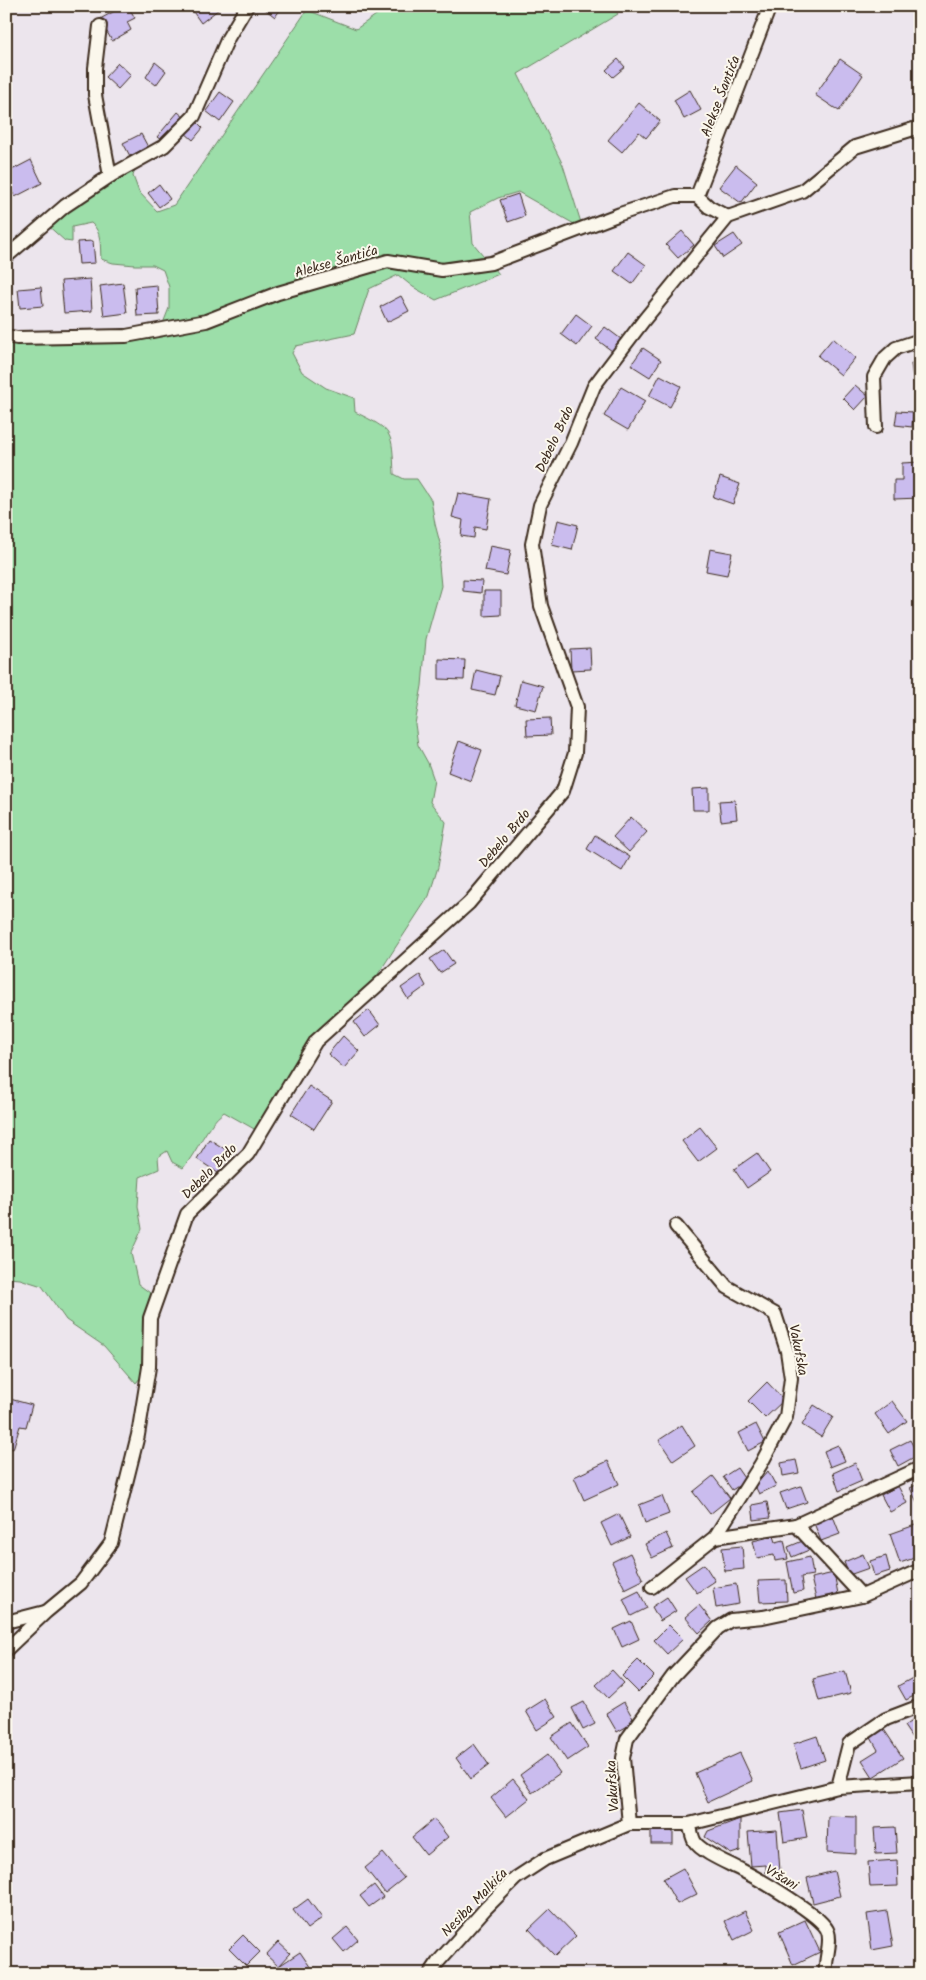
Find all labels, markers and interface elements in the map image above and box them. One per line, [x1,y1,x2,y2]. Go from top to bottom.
street label: Alekse Šantića [695,52,747,140]
street label: Alekse Šantića [292,240,380,284]
street label: Debelo Brdo [530,402,580,476]
street label: Debelo Brdo [473,804,536,873]
street label: Debelo Brdo [177,1139,243,1205]
street label: Vakufska [782,1323,814,1378]
street label: Vakufska [600,1759,626,1812]
street label: Vršani [761,1859,803,1897]
street label: Nesiba Malkića [436,1863,513,1942]

